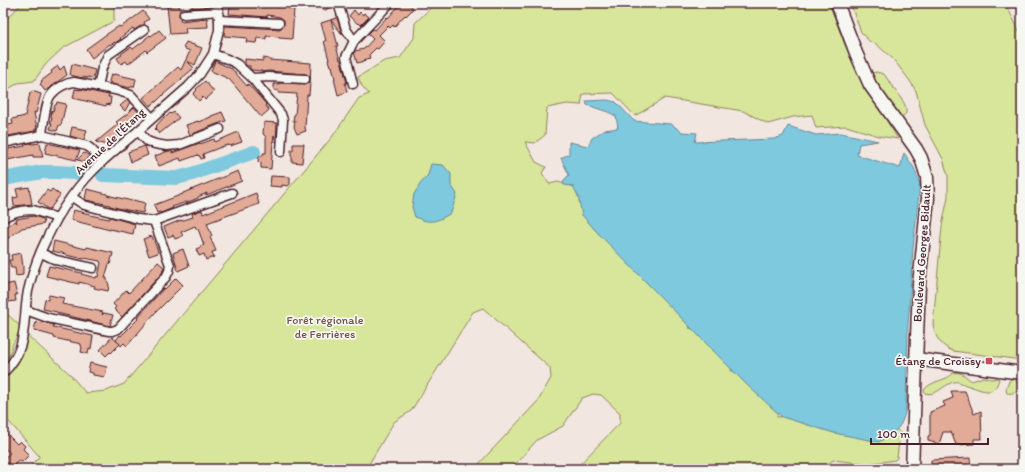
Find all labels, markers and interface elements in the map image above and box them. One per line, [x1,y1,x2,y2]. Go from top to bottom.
street label: Avenue de l'Étang [72,104,149,177]
street label: Boulevard Georges Bidault [910,183,934,322]
park label: Forêt régionale de Ferrières [286,313,364,341]
place label: Étang de Croissy [896,354,981,368]
marker: Étang de Croissy [984,356,994,366]
scale bar [871,420,988,446]
text: 100 m [877,427,910,441]

